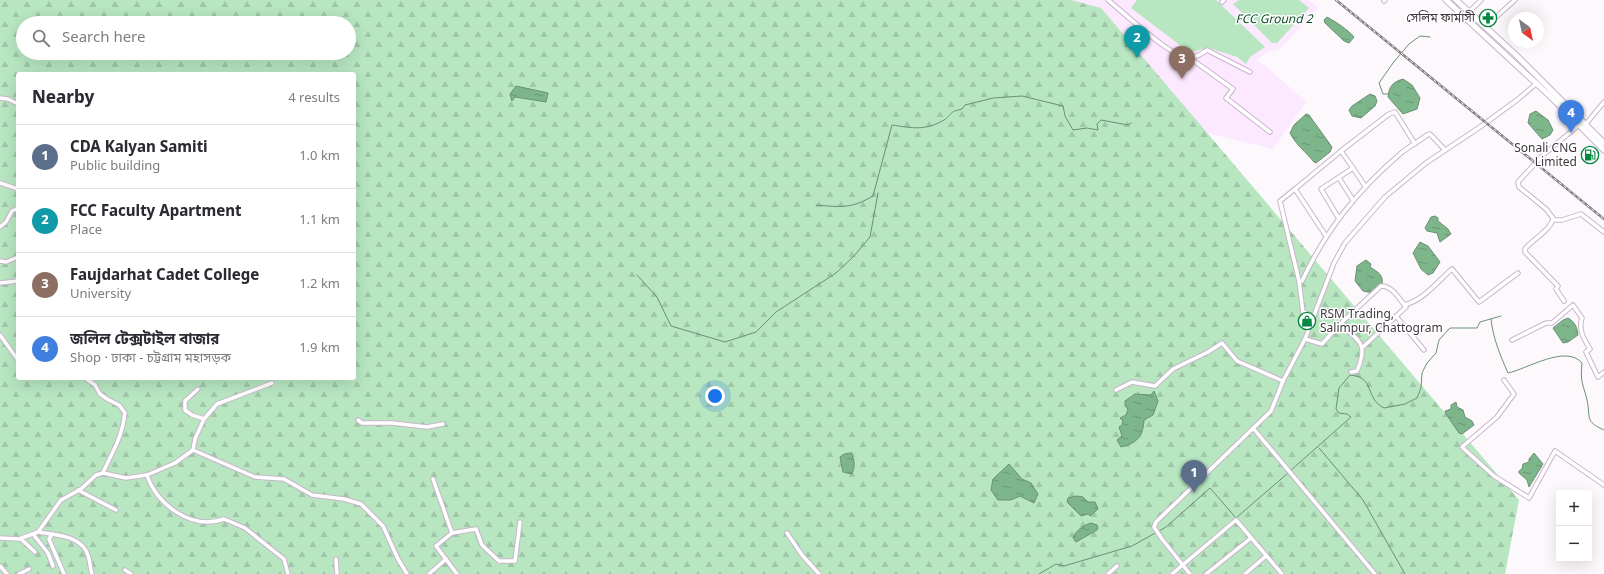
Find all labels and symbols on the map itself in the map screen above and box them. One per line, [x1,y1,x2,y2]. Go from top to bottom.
pharmacy icon: সেলিম ফার্মাসী [1478,8,1498,28]
place label: সেলিম ফার্মাসী [1406,10,1476,27]
park label: FCC Ground 2 [1235,12,1314,28]
north arrow [1508,12,1544,48]
pin: 2 [1124,25,1150,58]
pin: 3 [1169,46,1195,79]
pin: 4 [1558,100,1584,133]
place label: Sonali CNG Limited [1514,141,1577,171]
fuel station icon: Sonali CNG Limited [1580,145,1600,165]
place label: RSM Trading, Salimpur, Chattogram [1320,307,1443,337]
shop icon: RSM Trading, Salimpur, Chattogram [1297,311,1317,331]
your location [705,386,725,406]
pin: 1 [1181,460,1207,493]

